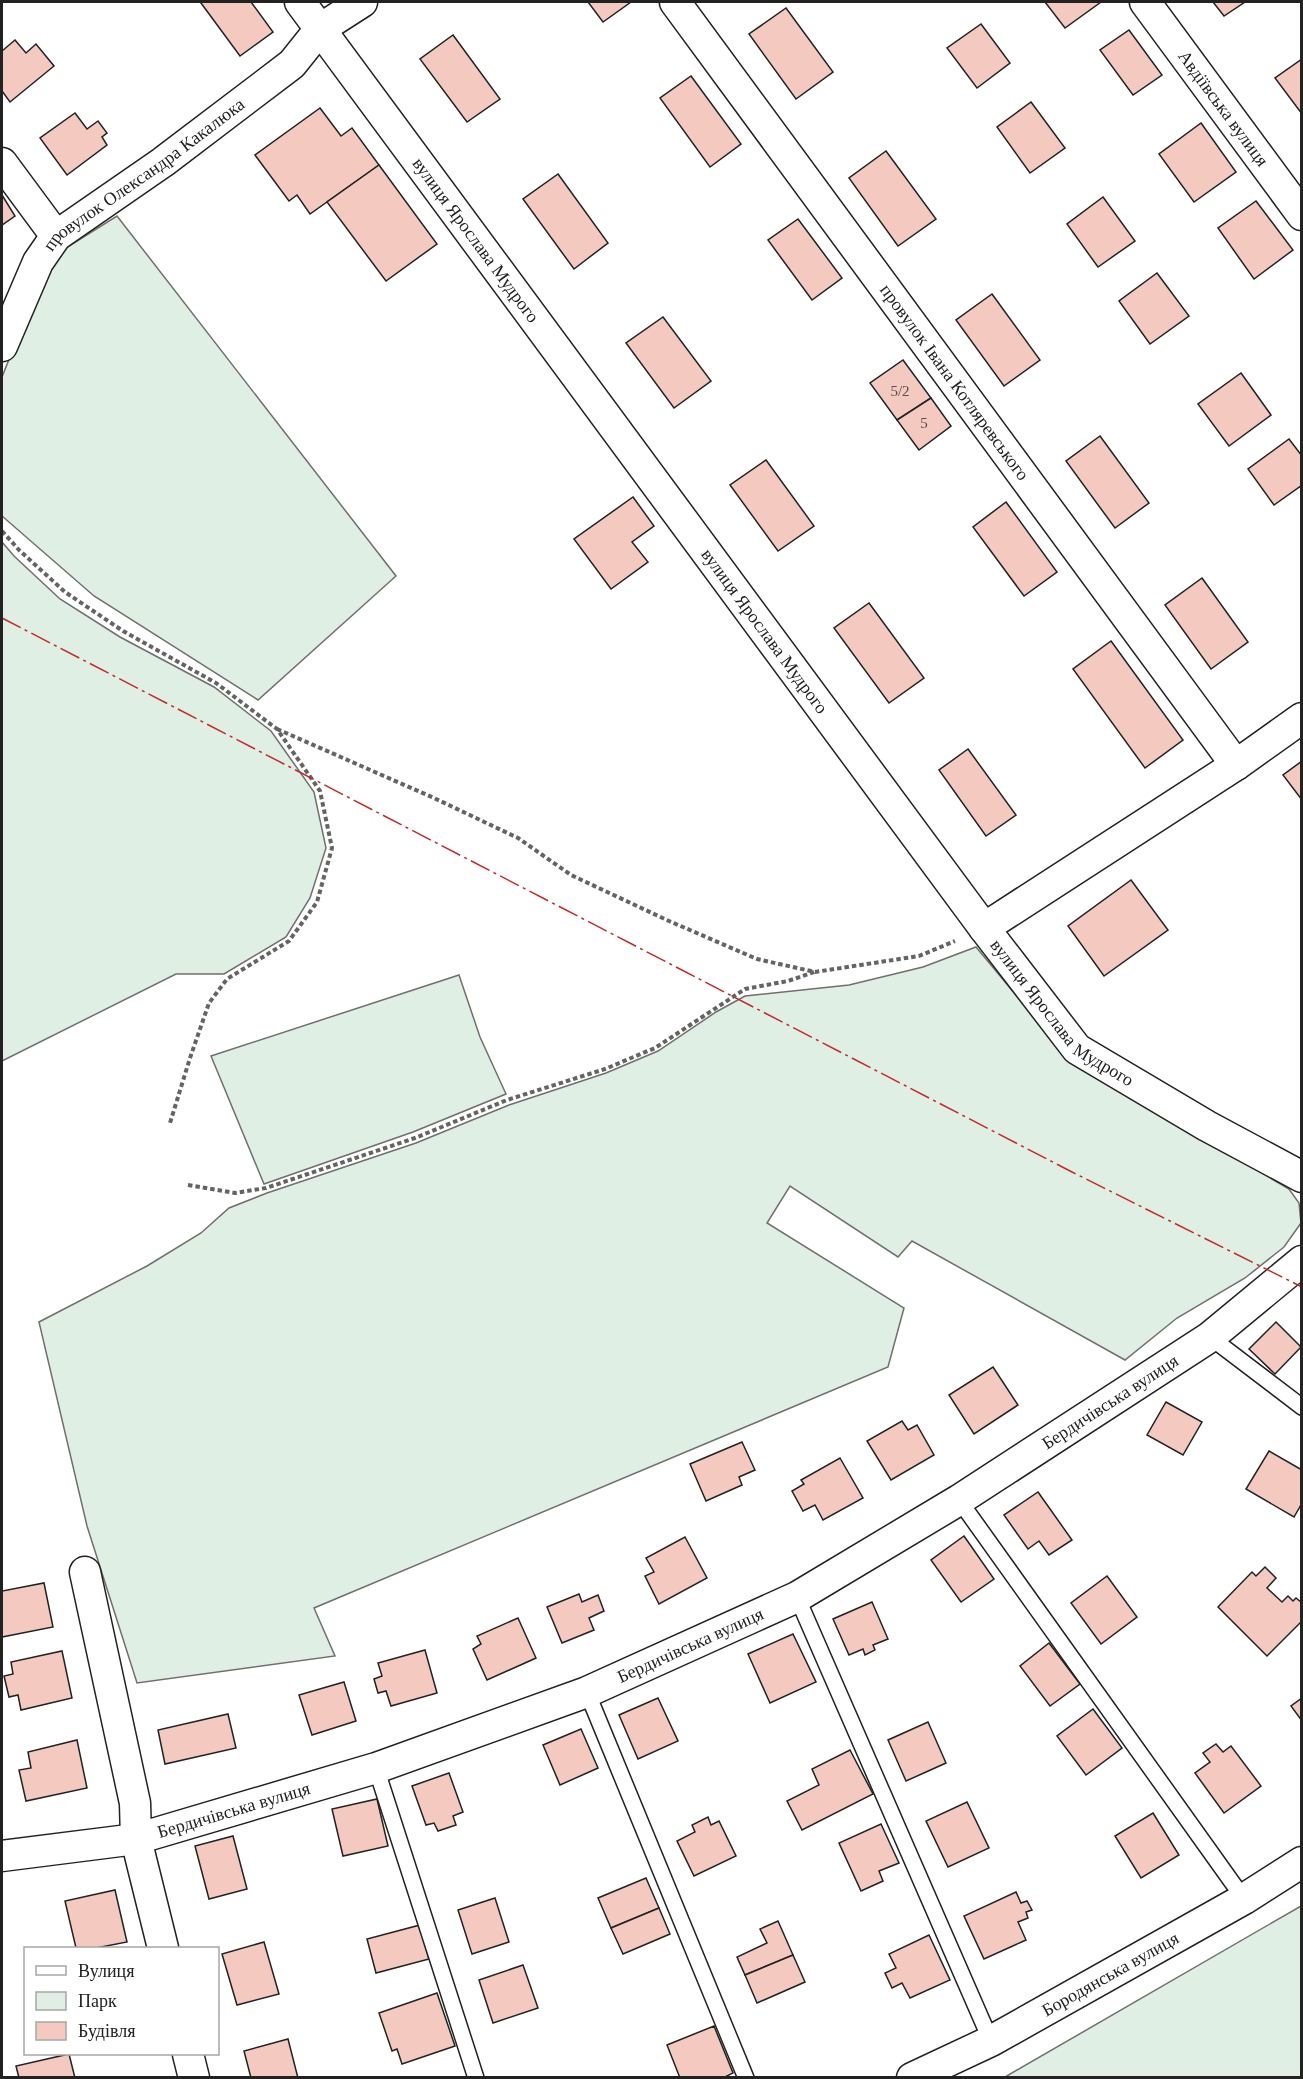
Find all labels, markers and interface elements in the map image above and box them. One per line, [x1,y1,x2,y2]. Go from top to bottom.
street label: Авдіївська вулиця [1174,47,1272,170]
street label: провулок Олександра Какалюка [39,94,248,255]
street label: вулиця Ярослава Мудрого [408,154,543,326]
street label: провулок Івана Котляревського [876,280,1033,484]
house number: 5/2 [890,383,910,399]
house number: 5 [920,415,928,431]
street label: вулиця Ярослава Мудрого [697,545,832,717]
street label: вулиця Ярослава Мудрого [986,935,1137,1090]
street label: Бердичівська вулиця [1038,1350,1182,1453]
street label: Бердичівська вулиця [614,1604,767,1687]
street label: Бердичівська вулиця [155,1778,312,1842]
street label: Бородянська вулиця [1038,1928,1182,2020]
legend [24,1947,219,2055]
text: Вулиця [78,1961,135,1981]
text: Парк [78,1991,117,2011]
text: Будівля [78,2021,135,2041]

